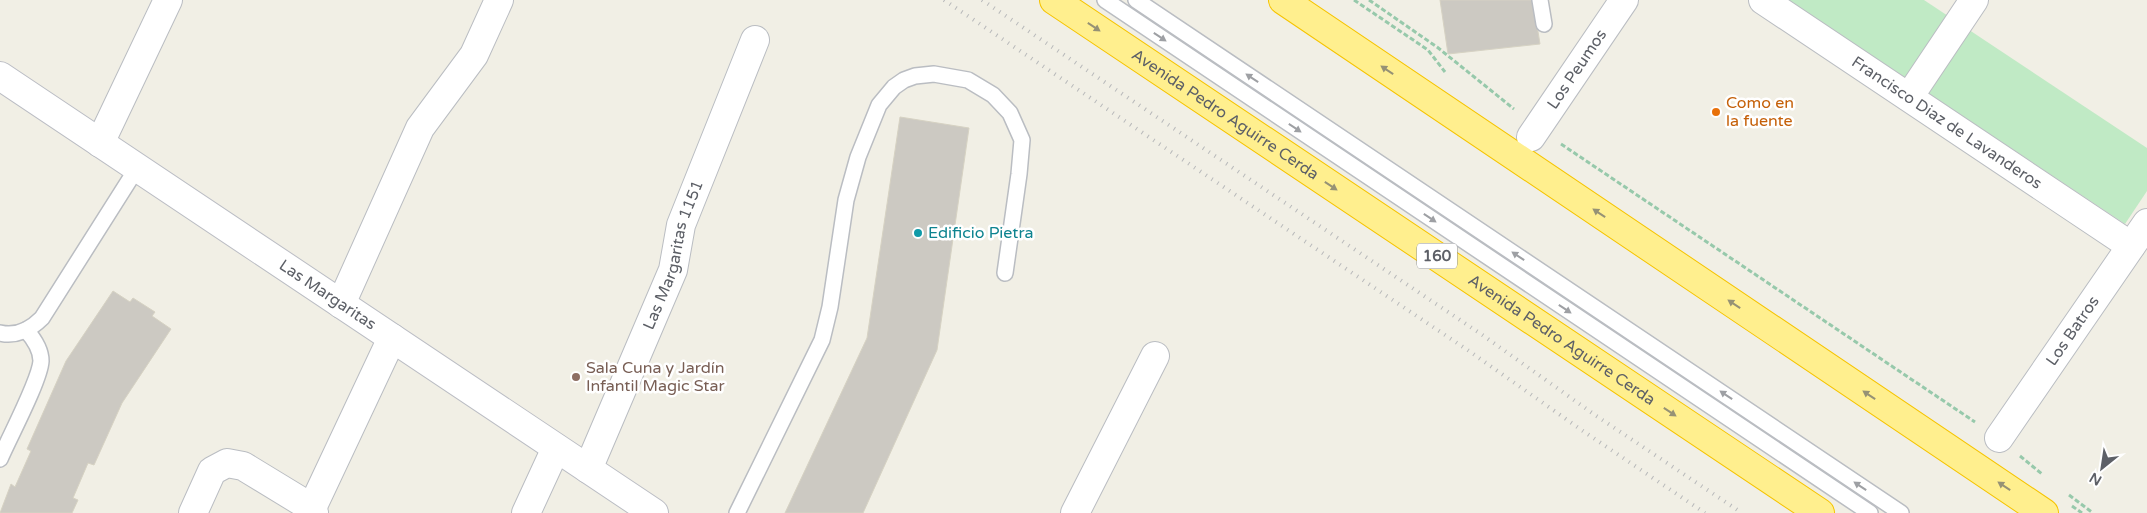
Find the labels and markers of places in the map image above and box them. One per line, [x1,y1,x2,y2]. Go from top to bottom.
place label: Como en la fuente [1726,93,1794,131]
marker: Como en la fuente [1710,106,1722,118]
place label: Edificio Pietra [928,223,1034,243]
marker: Edificio Pietra [912,227,924,239]
place label: Sala Cuna y Jardín Infantil Magic Star [586,358,725,396]
marker: Sala Cuna y Jardín Infantil Magic Star [570,371,582,383]

